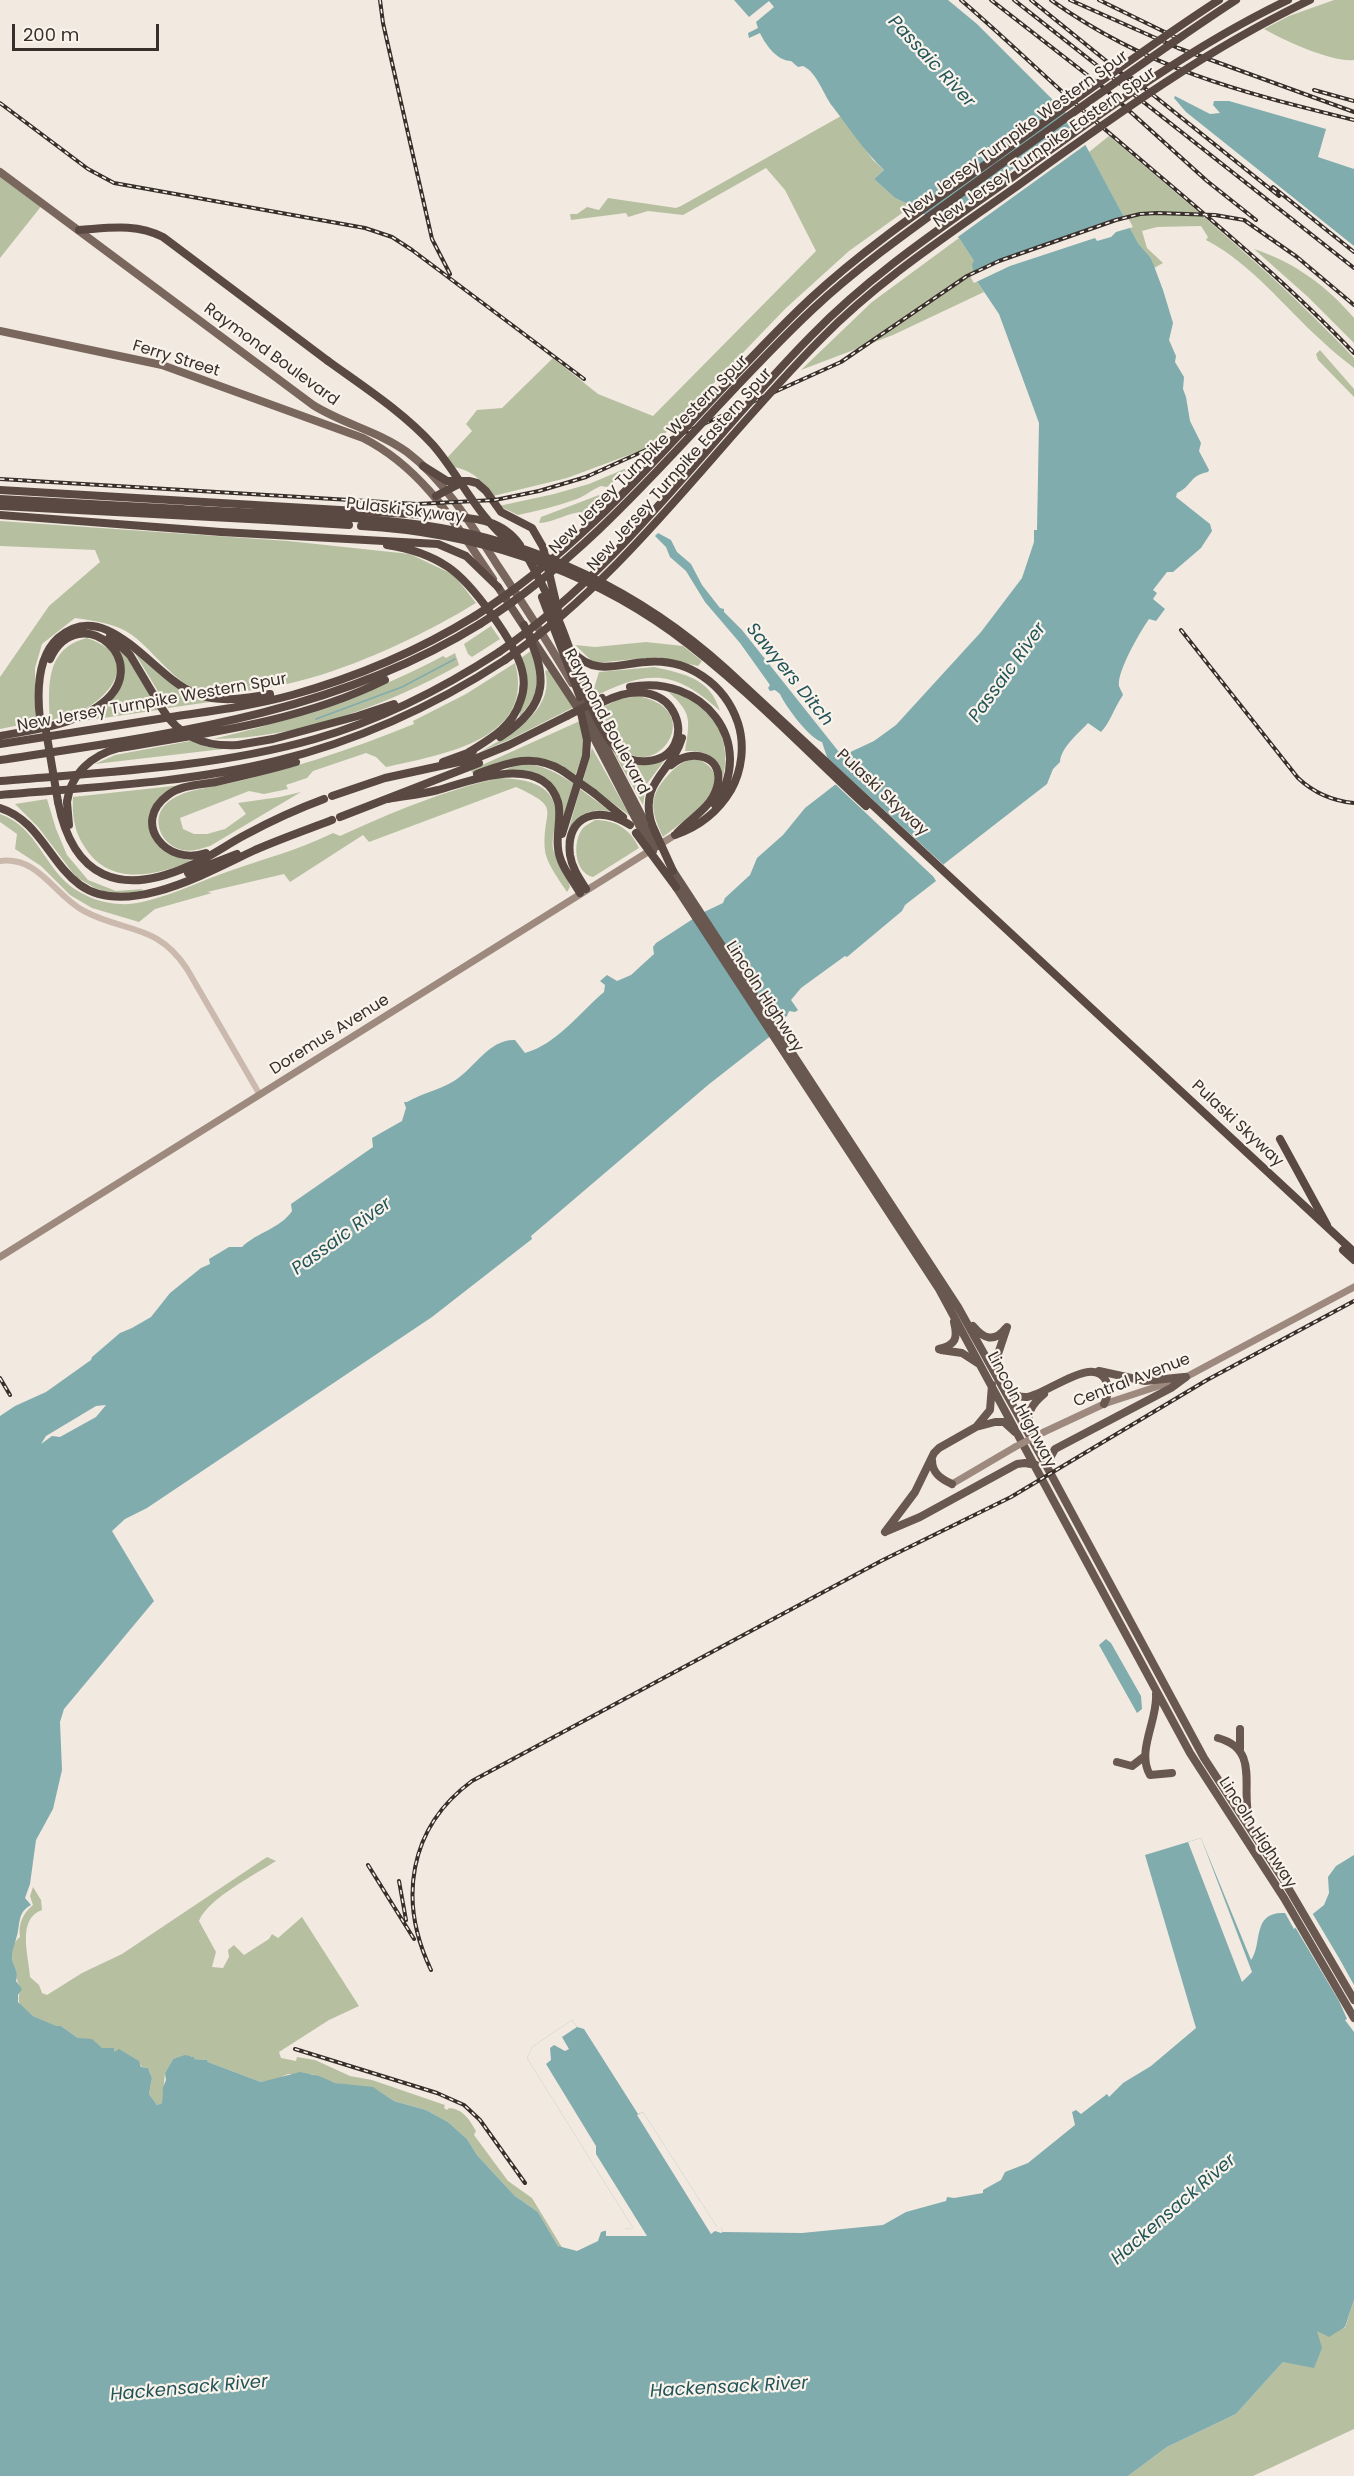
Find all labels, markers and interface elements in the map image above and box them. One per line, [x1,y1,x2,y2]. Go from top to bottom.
scale bar [15,12,162,50]
water label: Passaic River [883,12,979,112]
text: 200 m [23,22,79,47]
street label: New Jersey Turnpike Western Spur [900,47,1132,223]
street label: New Jersey Turnpike Eastern Spur [930,64,1160,232]
street label: Raymond Boulevard [200,300,342,410]
street label: Ferry Street [130,337,222,381]
street label: New Jersey Turnpike Western Spur [546,352,752,558]
street label: New Jersey Turnpike Eastern Spur [584,364,776,576]
street label: Pulaski Skyway [345,494,465,528]
water label: Sawyers Ditch [741,619,837,731]
water label: Passaic River [965,619,1051,727]
street label: Raymond Boulevard [559,646,653,798]
street label: New Jersey Turnpike Western Spur [16,670,288,736]
street label: Pulaski Skyway [832,746,932,840]
street label: Lincoln Highway [721,938,807,1056]
street label: Doremus Avenue [267,991,393,1079]
street label: Pulaski Skyway [1187,1077,1287,1171]
water label: Passaic River [288,1194,396,1280]
street label: Lincoln Highway [982,1349,1060,1471]
street label: Central Avenue [1071,1350,1193,1412]
street label: Lincoln Highway [1214,1774,1300,1892]
water label: Hackensack River [1107,2150,1241,2270]
water label: Hackensack River [109,2371,269,2407]
water label: Hackensack River [650,2373,808,2403]

